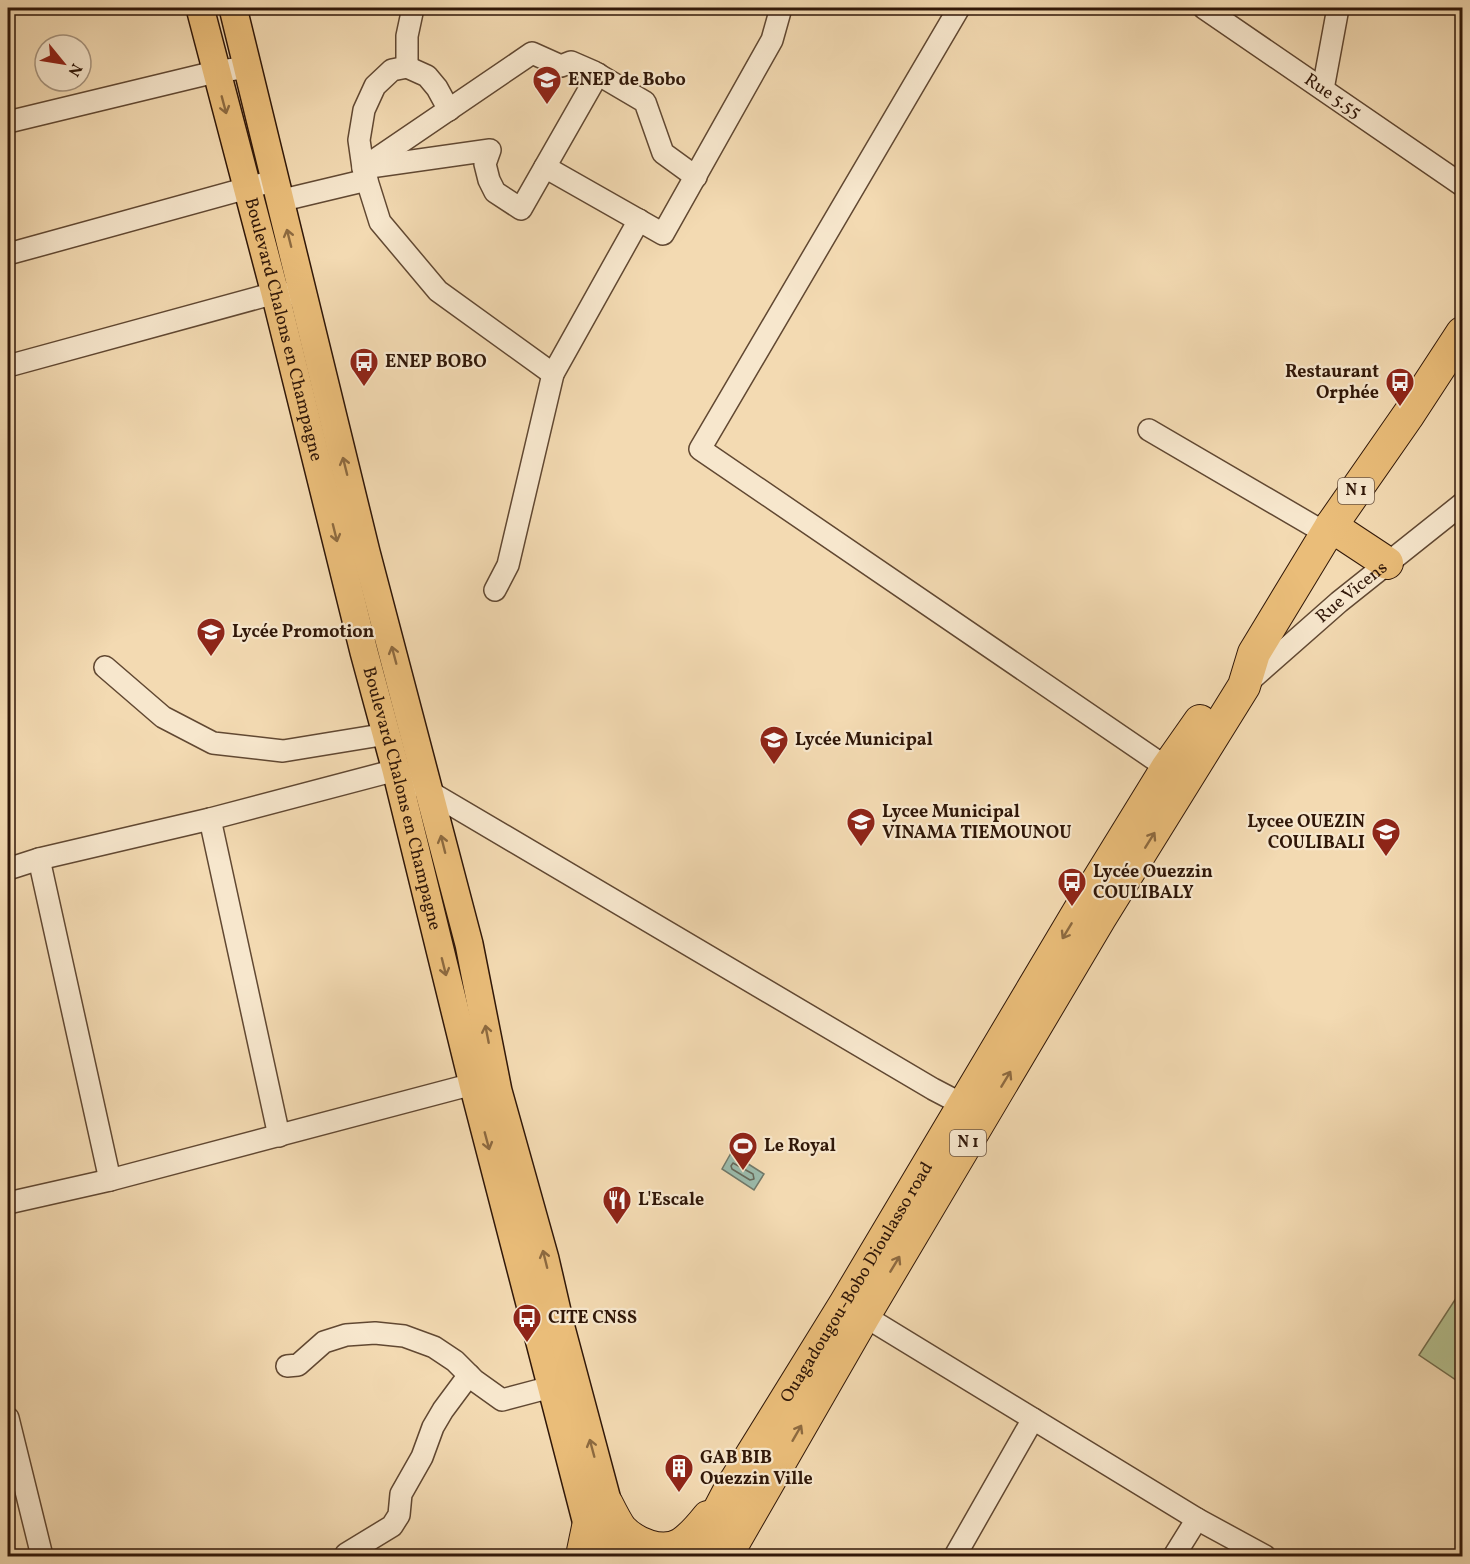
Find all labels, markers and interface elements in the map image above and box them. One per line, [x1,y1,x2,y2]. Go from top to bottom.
north arrow [33,33,93,93]
text: N [62,59,87,80]
school or university icon: ENEP de Bobo [531,64,563,106]
place label: ENEP de Bobo [568,68,686,93]
street label: Rue 5.55 [1299,68,1366,125]
one-way arrow [219,95,230,114]
street label: Boulevard Chalons en Champagne [238,195,329,464]
one-way arrow [282,229,294,248]
bus stop icon: ENEP BOBO [348,346,380,388]
place label: ENEP BOBO [385,350,487,375]
place label: Restaurant Orphée [1285,360,1379,406]
bus stop icon: Restaurant Orphée [1384,366,1416,408]
one-way arrow [338,457,350,476]
road number: N 1 [1338,478,1374,504]
one-way arrow [329,523,341,542]
street label: Rue Vicens [1310,555,1393,629]
school or university icon: Lycée Promotion [195,616,227,658]
place label: Lycée Promotion [232,620,374,645]
one-way arrow [387,646,399,665]
street label: Boulevard Chalons en Champagne [356,664,447,933]
school or university icon: Lycée Municipal [758,724,790,766]
place label: Lycée Municipal [795,728,933,753]
place label: Lycee Municipal VINAMA TIEMOUNOU [882,800,1071,846]
school or university icon: Lycee Municipal VINAMA TIEMOUNOU [845,806,877,848]
place label: Lycee OUEZIN COULIBALI [1247,810,1365,856]
school or university icon: Lycee OUEZIN COULIBALI [1370,816,1402,858]
one-way arrow [1144,832,1156,849]
one-way arrow [437,835,449,854]
place label: Lycée Ouezzin COULIBALY [1093,860,1213,906]
bus stop icon: Lycée Ouezzin COULIBALY [1056,866,1088,908]
one-way arrow [1060,923,1072,940]
one-way arrow [439,957,451,976]
one-way arrow [481,1025,492,1044]
one-way arrow [1000,1071,1012,1088]
sports icon: Le Royal [727,1130,759,1172]
road number: N 1 [950,1130,986,1156]
one-way arrow [482,1131,494,1150]
place label: Le Royal [764,1134,836,1159]
street label: Ouagadougou-Bobo Dioulasso road [774,1157,939,1408]
restaurant icon: L'Escale [601,1184,633,1226]
place label: L'Escale [638,1188,704,1213]
one-way arrow [539,1249,550,1268]
one-way arrow [890,1256,902,1273]
bus stop icon: CITE CNSS [511,1302,543,1344]
place label: CITE CNSS [548,1306,637,1331]
one-way arrow [791,1425,803,1442]
one-way arrow [586,1439,597,1458]
place label: GAB BIB Ouezzin Ville [700,1446,813,1492]
building icon: GAB BIB Ouezzin Ville [663,1452,695,1494]

